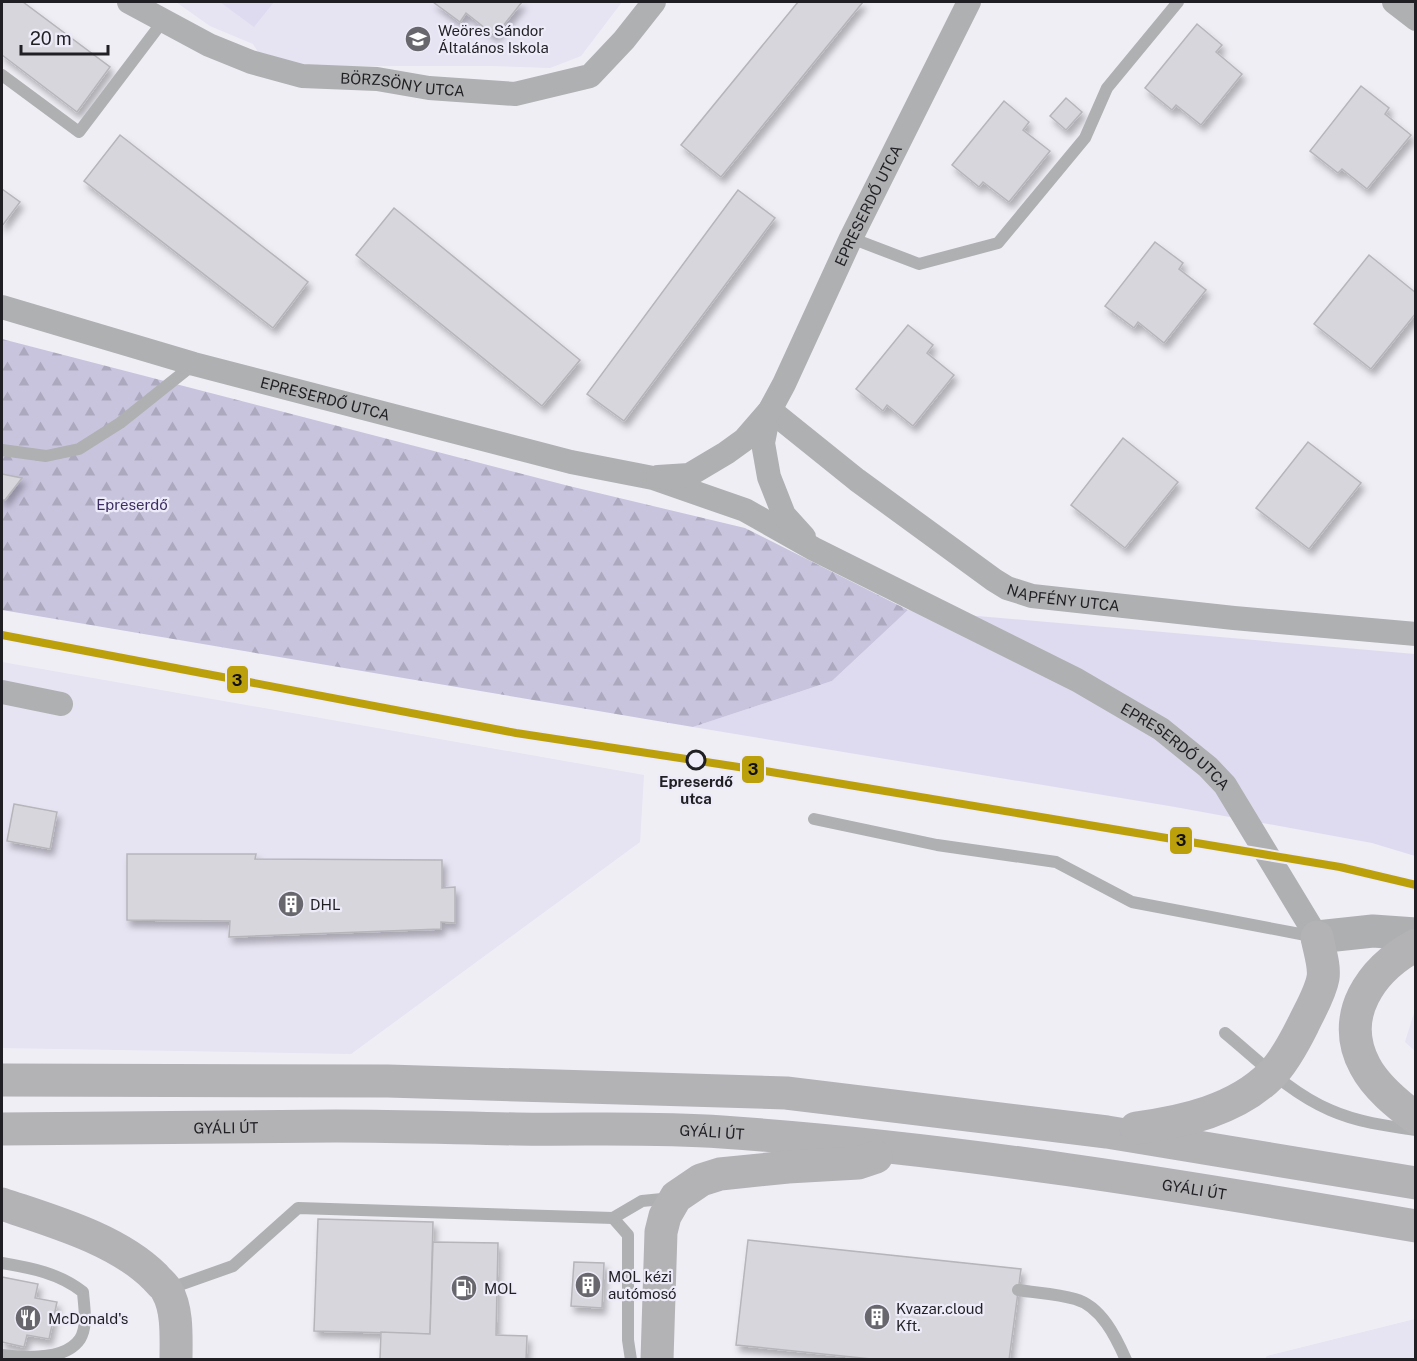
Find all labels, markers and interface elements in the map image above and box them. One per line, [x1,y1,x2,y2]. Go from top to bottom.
scale bar [21,18,108,56]
place label: Weöres Sándor Általános Iskola [438,22,549,56]
school or university icon: Weöres Sándor Általános Iskola [403,24,433,54]
text: 20 m [30,28,72,49]
street label: BÖRZSÖNY UTCA [340,68,466,99]
street label: EPRESERDŐ UTCA [831,141,905,269]
street label: EPRESERDŐ UTCA [259,373,392,423]
park label: Epreserdő [96,496,168,513]
street label: NAPFÉNY UTCA [1005,580,1121,614]
line badge: 3 [226,665,249,694]
text: 3 [232,671,242,690]
street label: EPRESERDŐ UTCA [1118,699,1234,794]
marker: Epreserdő utca [686,750,706,770]
line badge: 3 [741,755,765,784]
text: 3 [748,760,758,779]
place label: Epreserdő utca [659,773,733,807]
line badge: 3 [1169,826,1193,855]
text: 3 [1176,831,1186,850]
building icon: DHL [276,889,306,919]
place label: DHL [310,896,341,913]
street label: GYÁLI ÚT [193,1117,259,1136]
street label: GYÁLI ÚT [679,1121,745,1142]
street label: GYÁLI ÚT [1161,1175,1228,1202]
place label: MOL kézi autómosó [608,1268,677,1302]
building icon: MOL kézi autómosó [573,1270,603,1300]
fuel station icon: MOL [449,1273,479,1303]
place label: MOL [484,1280,517,1297]
place label: Kvazar.cloud Kft. [896,1300,983,1334]
building icon: Kvazar.cloud Kft. [862,1302,892,1332]
restaurant icon: McDonald's [13,1303,43,1333]
place label: McDonald's [48,1310,128,1327]

